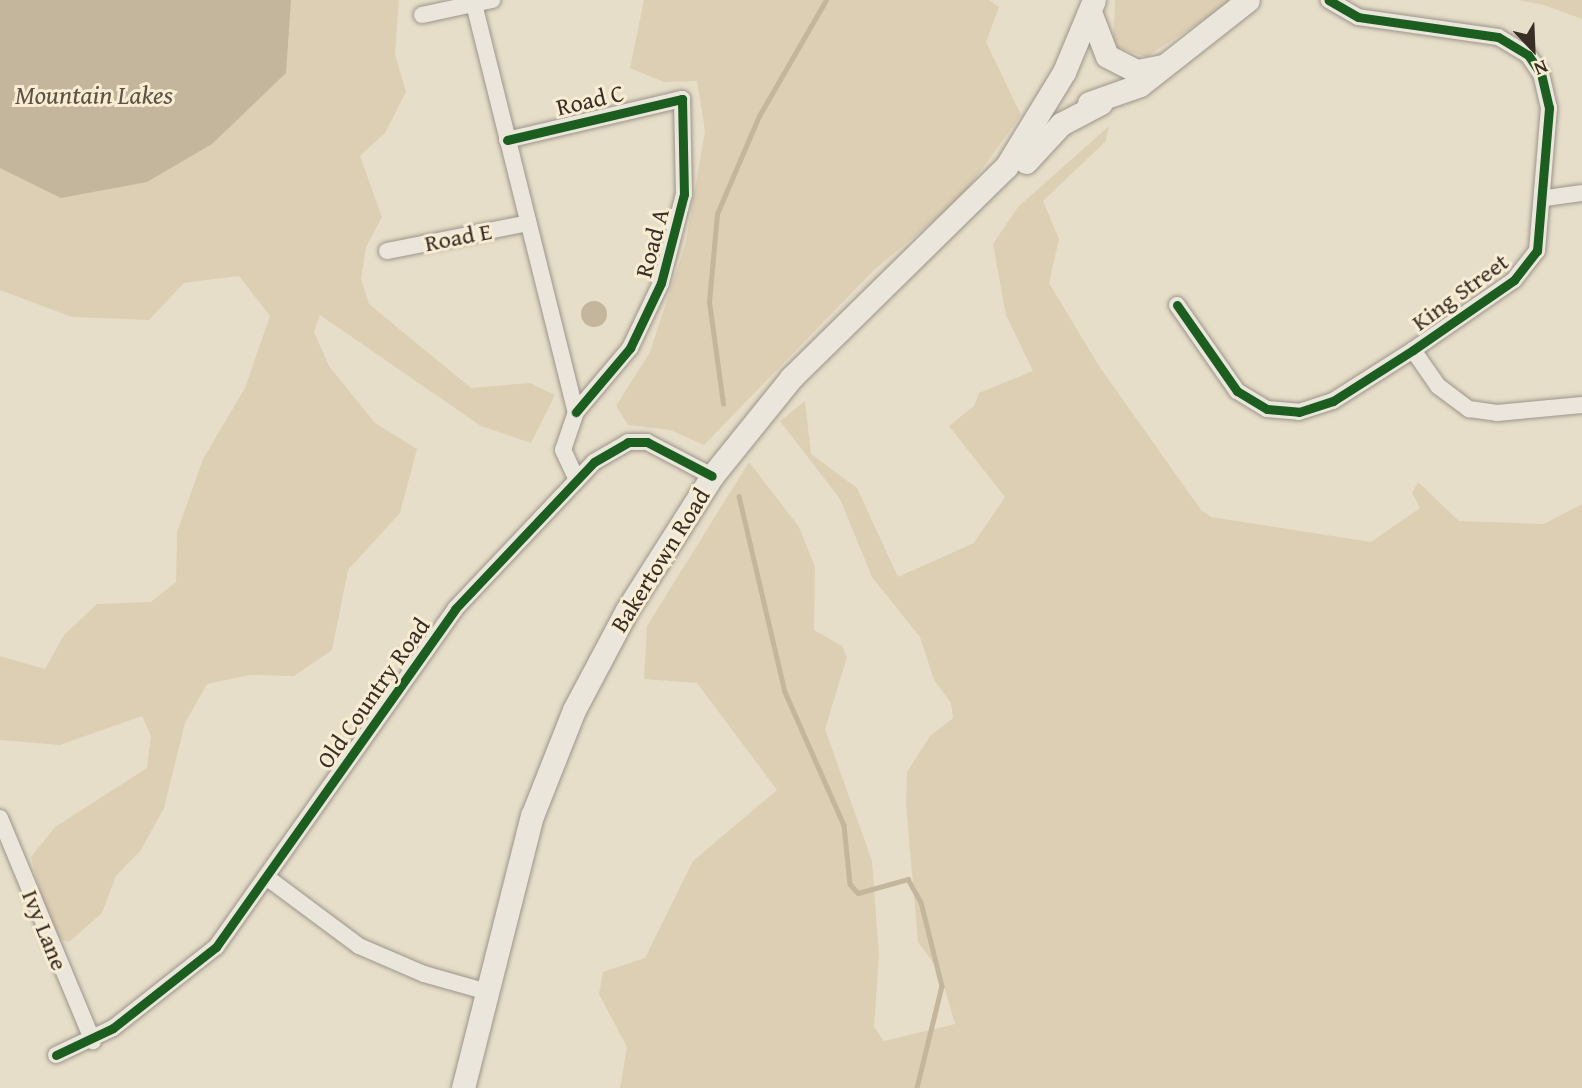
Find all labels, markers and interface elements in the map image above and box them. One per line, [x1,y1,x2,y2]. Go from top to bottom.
north arrow [1498,14,1568,84]
text: N [1530,53,1553,84]
street label: Road C [553,78,627,122]
water label: Mountain Lakes [15,79,173,111]
street label: Road A [629,205,675,281]
street label: Road E [422,216,494,258]
street label: King Street [1406,247,1514,337]
street label: Bakertown Road [604,483,716,637]
street label: Old Country Road [310,612,436,774]
street label: Ivy Lane [16,886,74,974]

